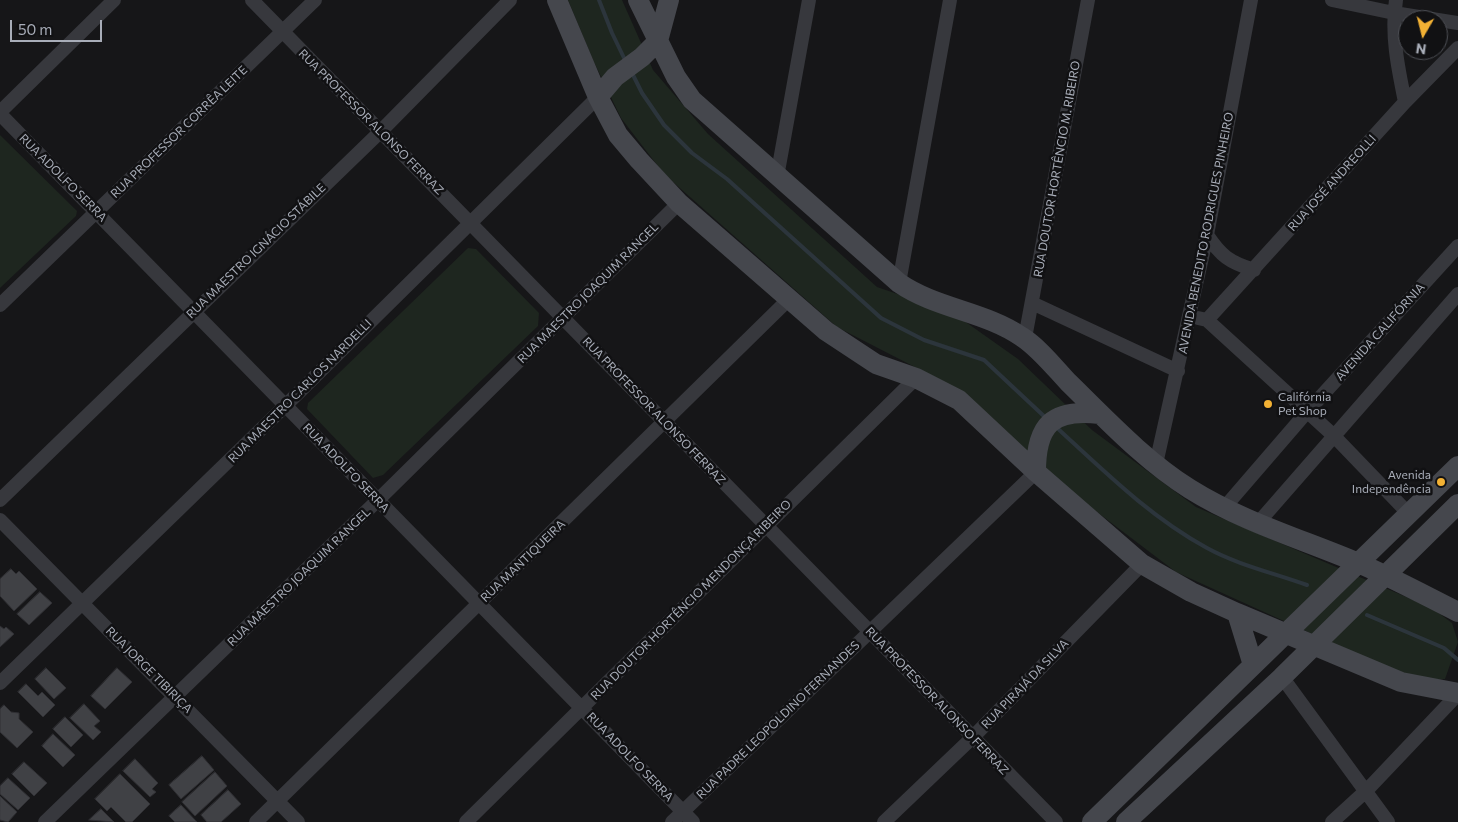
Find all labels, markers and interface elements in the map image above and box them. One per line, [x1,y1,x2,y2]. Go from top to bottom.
scale bar [12,10,105,42]
north arrow [1398,10,1448,60]
text: 50 m [18,20,52,38]
text: N [1415,40,1427,59]
street label: RUA PROFESSOR ALONSO FERRAZ [295,46,447,198]
street label: RUA DOUTOR HORTÊNCIO M. RIBEIRO [1031,60,1083,278]
street label: RUA PROFESSOR CORRÊA LEITE [108,63,250,201]
street label: AVENIDA BENEDITO RODRIGUES PINHEIRO [1175,111,1237,355]
street label: RUA ADOLFO SERRA [16,131,110,225]
street label: RUA JOSÉ ANDREOLLI [1285,132,1379,234]
street label: RUA MAESTRO IGNÁCIO STÁBILE [183,181,329,321]
street label: RUA MAESTRO JOAQUIM RANGEL [515,220,661,366]
street label: AVENIDA CALIFÓRNIA [1332,280,1428,384]
street label: RUA MAESTRO CARLOS NARDELLI [225,316,375,466]
street label: RUA PROFESSOR ALONSO FERRAZ [580,334,728,488]
place label: Califórnia Pet Shop [1278,390,1331,418]
marker: Califórnia Pet Shop [1262,398,1274,410]
street label: RUA ADOLFO SERRA [300,421,392,515]
place label: Avenida Independência [1352,468,1431,496]
marker: Avenida Independência [1435,476,1447,488]
street label: RUA DOUTOR HORTÊNCIO MENDONÇA RIBEIRO [588,497,794,703]
street label: RUA MAESTRO JOAQUIM RANGEL [225,505,373,649]
street label: RUA MANTIQUEIRA [478,517,568,605]
street label: RUA JORGE TIBIRIÇA [103,624,195,716]
street label: RUA PROFESSOR ALONSO FERRAZ [863,624,1011,778]
street label: RUA PIRAJÁ DA SILVA [978,636,1072,732]
street label: RUA PADRE LEOPOLDINO FERNANDES [694,638,862,802]
street label: RUA ADOLFO SERRA [584,710,676,804]

